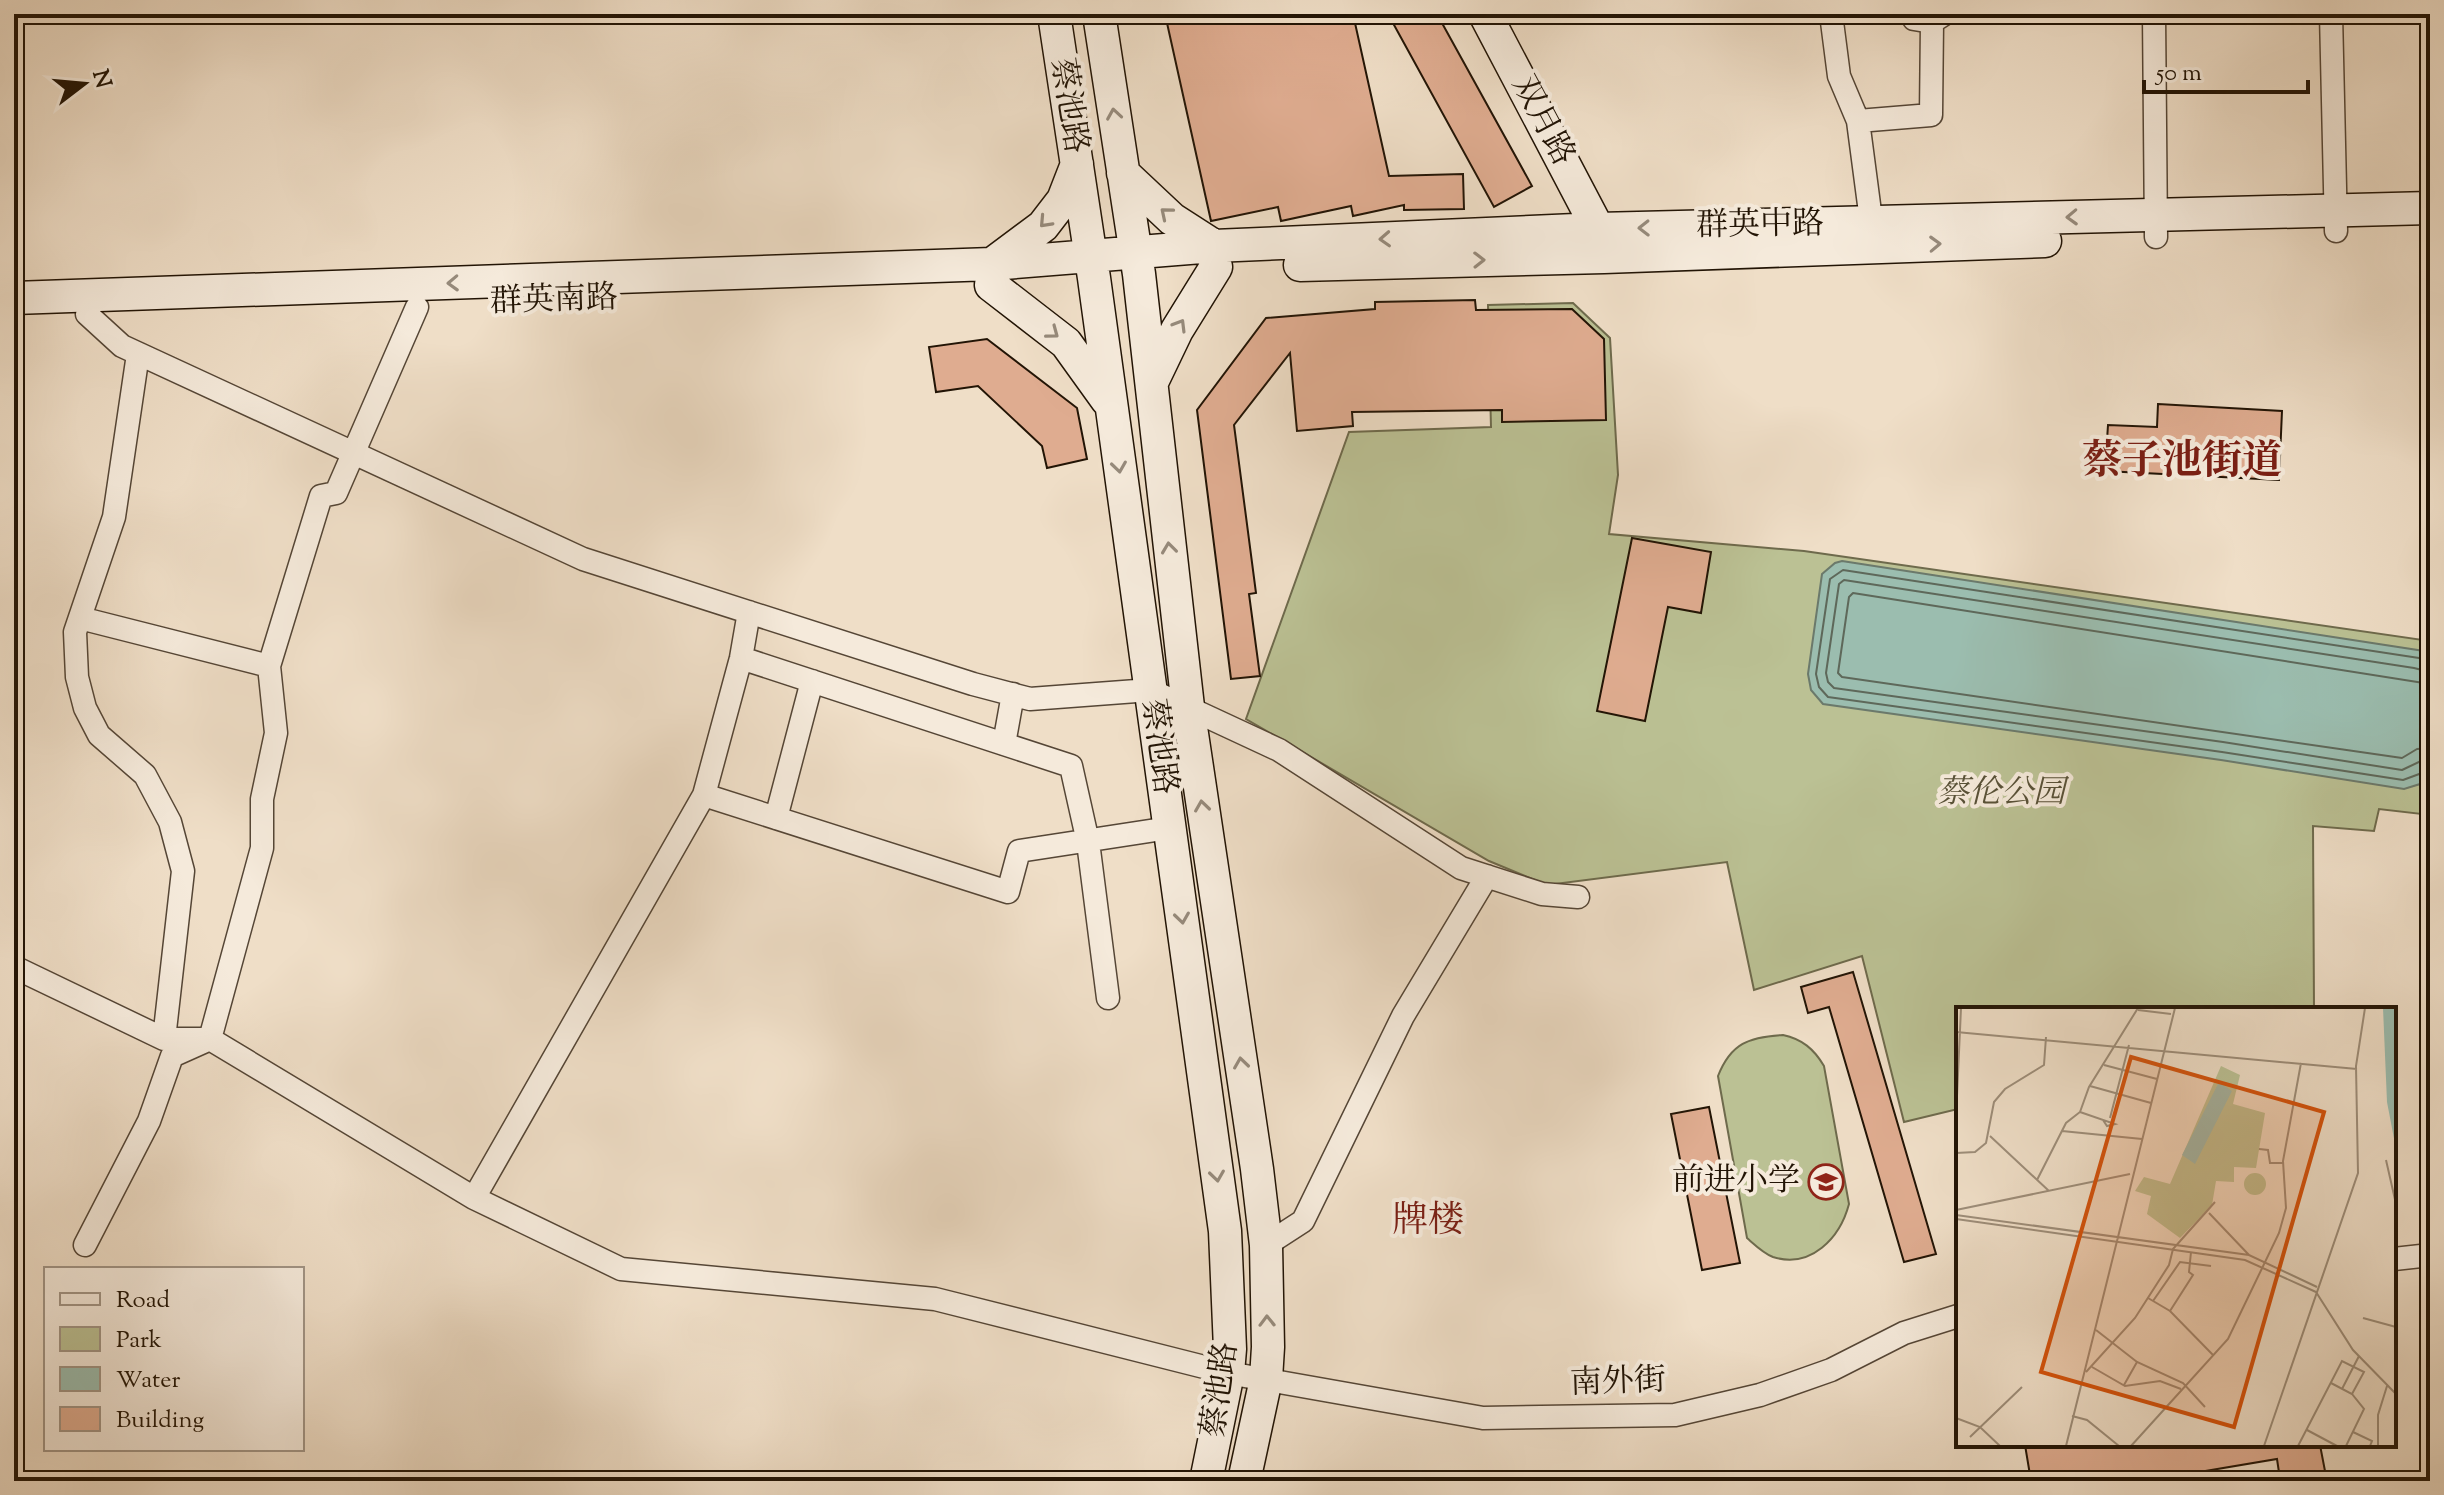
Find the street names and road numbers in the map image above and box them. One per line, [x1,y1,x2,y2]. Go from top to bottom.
street label: 蔡池路 [1038,55,1098,157]
street label: 双月路 [1499,68,1585,174]
street label: 群英中路 [1696,202,1824,250]
street label: 群英南路 [489,276,619,326]
street label: 蔡池路 [1129,696,1187,798]
street label: 蔡池路 [1192,1339,1250,1441]
street label: 南外街 [1569,1358,1667,1408]

